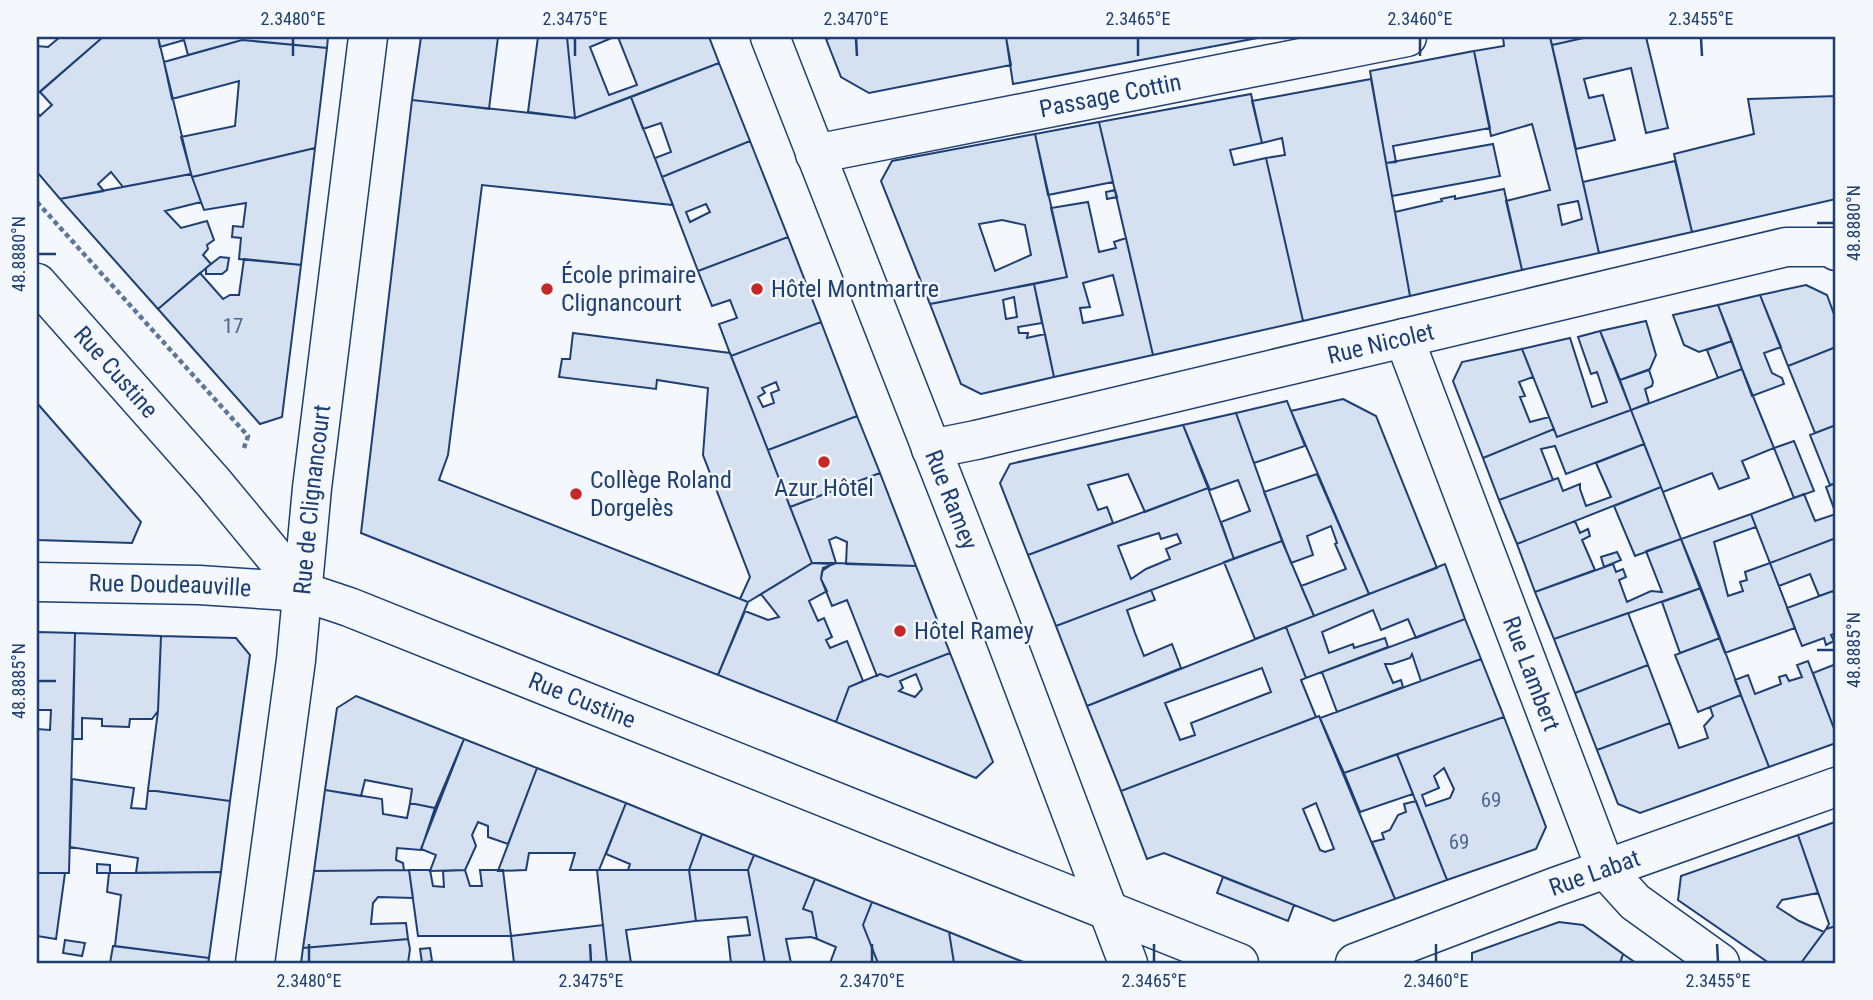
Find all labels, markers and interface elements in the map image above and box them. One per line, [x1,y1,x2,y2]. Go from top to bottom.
text: 2.3480°E [261,8,325,29]
text: 2.3475°E [543,8,607,29]
text: 2.3470°E [824,8,888,29]
text: 2.3465°E [1106,8,1170,29]
text: 2.3460°E [1388,8,1452,29]
text: 2.3455°E [1669,8,1733,29]
street label: Passage Cottin [1037,68,1183,123]
text: 48.8880°N [1843,185,1864,261]
text: 48.8880°N [8,216,29,292]
place label: École primaire Clignancourt [561,261,696,317]
place label: Hôtel Montmartre [771,275,939,303]
marker: École primaire Clignancourt [539,281,555,297]
marker: Hôtel Montmartre [749,281,765,297]
house number: 17 [223,314,243,338]
street label: Rue Nicolet [1325,317,1437,370]
street label: Rue Custine [68,321,164,424]
street label: Rue de Clignancourt [288,403,336,596]
street label: Rue Ramey [919,446,984,553]
marker: Azur Hôtel [816,454,832,470]
place label: Collège Roland Dorgelès [590,466,732,522]
place label: Azur Hôtel [774,474,874,502]
marker: Collège Roland Dorgelès [568,486,584,502]
street label: Rue Doudeauville [88,569,252,602]
street label: Rue Lambert [1497,612,1566,735]
text: 48.8885°N [1843,612,1864,688]
place label: Hôtel Ramey [914,617,1034,645]
marker: Hôtel Ramey [892,623,908,639]
text: 48.8885°N [8,643,29,719]
street label: Rue Custine [525,666,640,734]
house number: 69 [1481,788,1501,812]
house number: 69 [1449,830,1469,854]
street label: Rue Labat [1545,844,1644,902]
text: 2.3480°E [277,970,341,991]
text: 2.3475°E [559,970,623,991]
text: 2.3470°E [840,970,904,991]
text: 2.3465°E [1122,970,1186,991]
text: 2.3460°E [1404,970,1468,991]
text: 2.3455°E [1686,970,1750,991]

